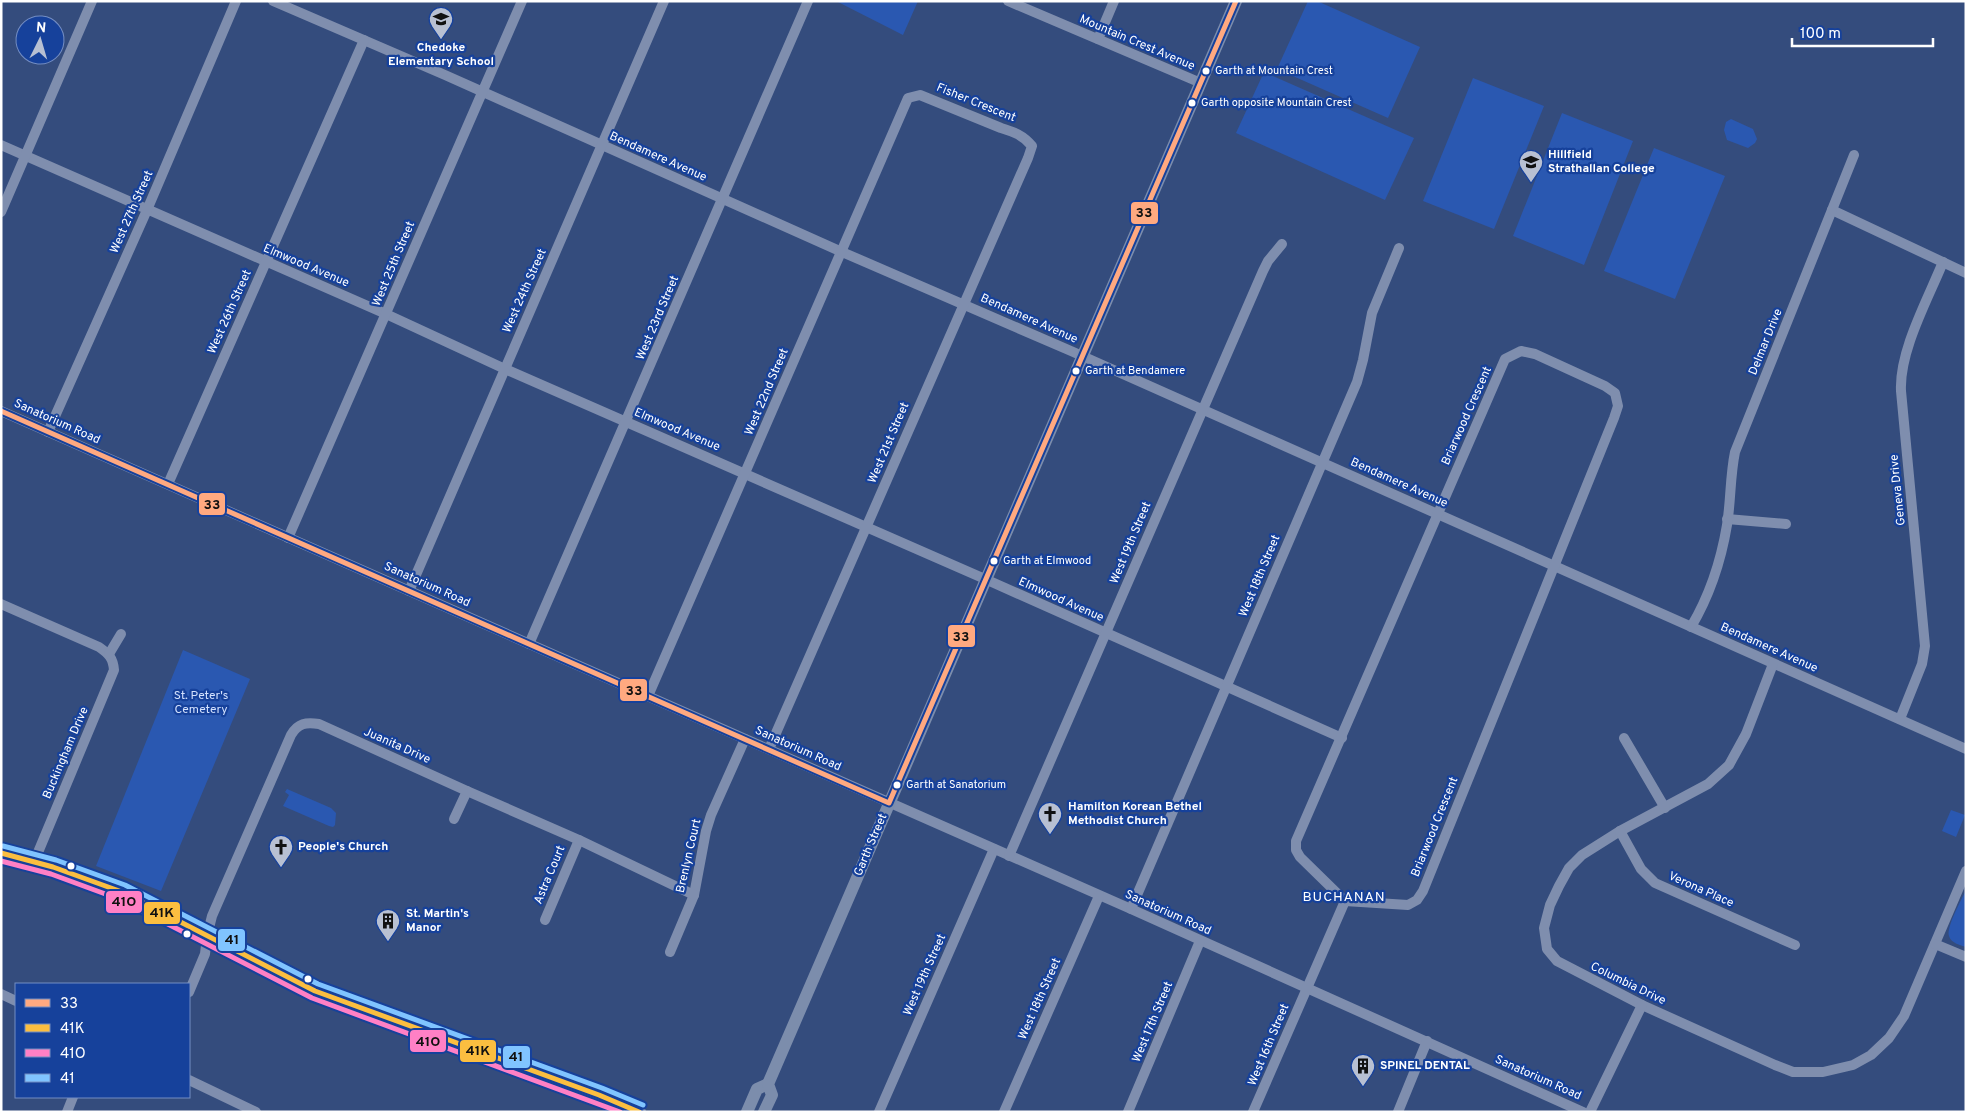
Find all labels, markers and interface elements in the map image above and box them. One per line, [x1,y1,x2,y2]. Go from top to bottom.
school or university icon: Chedoke Elementary School [428,6,454,40]
street label: Mountain Crest Avenue [1077,11,1197,75]
north arrow [15,15,65,65]
scale bar [1792,15,1933,47]
text: N [35,20,47,37]
text: 100 m [1800,25,1841,44]
place label: Chedoke Elementary School [388,40,494,70]
place label: Garth at Mountain Crest [1215,64,1333,78]
marker: Garth at Mountain Crest [1201,66,1211,76]
street label: Fisher Crescent [934,80,1018,126]
place label: Garth opposite Mountain Crest [1201,96,1352,110]
marker: Garth opposite Mountain Crest [1187,98,1197,108]
street label: Bendamere Avenue [607,128,709,186]
place label: Hillfield Strathallan College [1548,147,1655,177]
school or university icon: Hillfield Strathallan College [1518,149,1544,183]
street label: West 27th Street [107,168,157,256]
line badge: 33 [1130,201,1159,225]
text: 33 [1136,205,1152,222]
street label: West 25th Street [369,219,419,309]
street label: Elmwood Avenue [261,241,351,291]
street label: West 24th Street [499,246,551,336]
street label: West 26th Street [204,267,256,357]
street label: West 23rd Street [633,273,683,363]
street label: Bendamere Avenue [978,290,1080,348]
street label: Delmar Drive [1745,306,1787,378]
street label: West 22nd Street [741,346,793,438]
place label: Garth at Bendamere [1085,364,1185,378]
street label: Briarwood Crescent [1438,364,1496,468]
marker: Garth at Bendamere [1071,366,1081,376]
street label: Sanatorium Road [11,396,103,448]
street label: West 21st Street [865,400,913,486]
street label: Elmwood Avenue [632,405,722,455]
street label: Bendamere Avenue [1348,454,1450,512]
street label: Geneva Drive [1886,454,1910,526]
line badge: 33 [198,492,226,516]
text: 33 [204,497,220,514]
street label: West 19th Street [1107,500,1155,586]
street label: West 18th Street [1236,533,1284,619]
place label: Garth at Elmwood [1003,554,1091,568]
marker: Garth at Elmwood [989,556,999,566]
street label: Sanatorium Road [381,559,473,611]
street label: Elmwood Avenue [1016,574,1106,626]
street label: Bendamere Avenue [1718,619,1820,677]
line badge: 33 [947,624,976,648]
text: 33 [953,629,969,646]
line badge: 33 [619,678,648,702]
text: 33 [626,683,642,700]
park label: St. Peter's Cemetery [174,688,228,718]
street label: Buckingham Drive [39,705,93,801]
street label: Sanatorium Road [752,723,844,775]
street label: Juanita Drive [361,724,433,768]
street label: Briarwood Crescent [1408,775,1462,879]
place label: Garth at Sanatorium [906,778,1006,792]
marker: Garth at Sanatorium [892,780,902,790]
place label: Hamilton Korean Bethel Methodist Church [1068,799,1202,829]
church icon: Hamilton Korean Bethel Methodist Church [1037,801,1063,835]
street label: Garth Street [851,811,891,879]
street label: Brenlyn Court [673,817,705,895]
church icon: People's Church [268,834,294,868]
place label: People's Church [298,839,388,855]
street label: Astra Court [531,843,569,907]
unlabelled marker [66,861,76,871]
street label: Verona Place [1666,868,1736,912]
street label: Sanatorium Road [1122,887,1214,939]
district label: BUCHANAN [1302,889,1386,906]
line badge: 41O [105,890,143,914]
text: 41O [112,894,136,911]
line badge: 41K [143,901,181,925]
text: 41K [150,905,174,922]
place label: St. Martin's Manor [406,906,469,936]
building icon: St. Martin's Manor [375,908,401,942]
line badge: 41 [217,928,246,952]
unlabelled marker [182,929,192,939]
text: 41 [225,932,239,949]
street label: West 19th Street [900,932,950,1018]
street label: West 18th Street [1015,956,1065,1042]
street label: Columbia Drive [1588,959,1668,1009]
unlabelled marker [303,974,313,984]
street label: West 17th Street [1129,979,1177,1065]
legend [15,983,190,1098]
text: 33 [60,995,78,1014]
street label: West 16th Street [1245,1002,1293,1088]
text: 41K [60,1020,85,1039]
line badge: 41O [409,1029,447,1053]
text: 41O [416,1034,440,1051]
line badge: 41K [459,1039,497,1063]
text: 41K [466,1043,490,1060]
text: 41O [60,1045,86,1064]
line badge: 41 [502,1045,531,1069]
text: 41 [509,1049,523,1066]
street label: Sanatorium Road [1492,1052,1584,1104]
building icon: SPINEL DENTAL [1350,1053,1376,1087]
place label: SPINEL DENTAL [1380,1058,1470,1074]
text: 41 [60,1070,75,1089]

